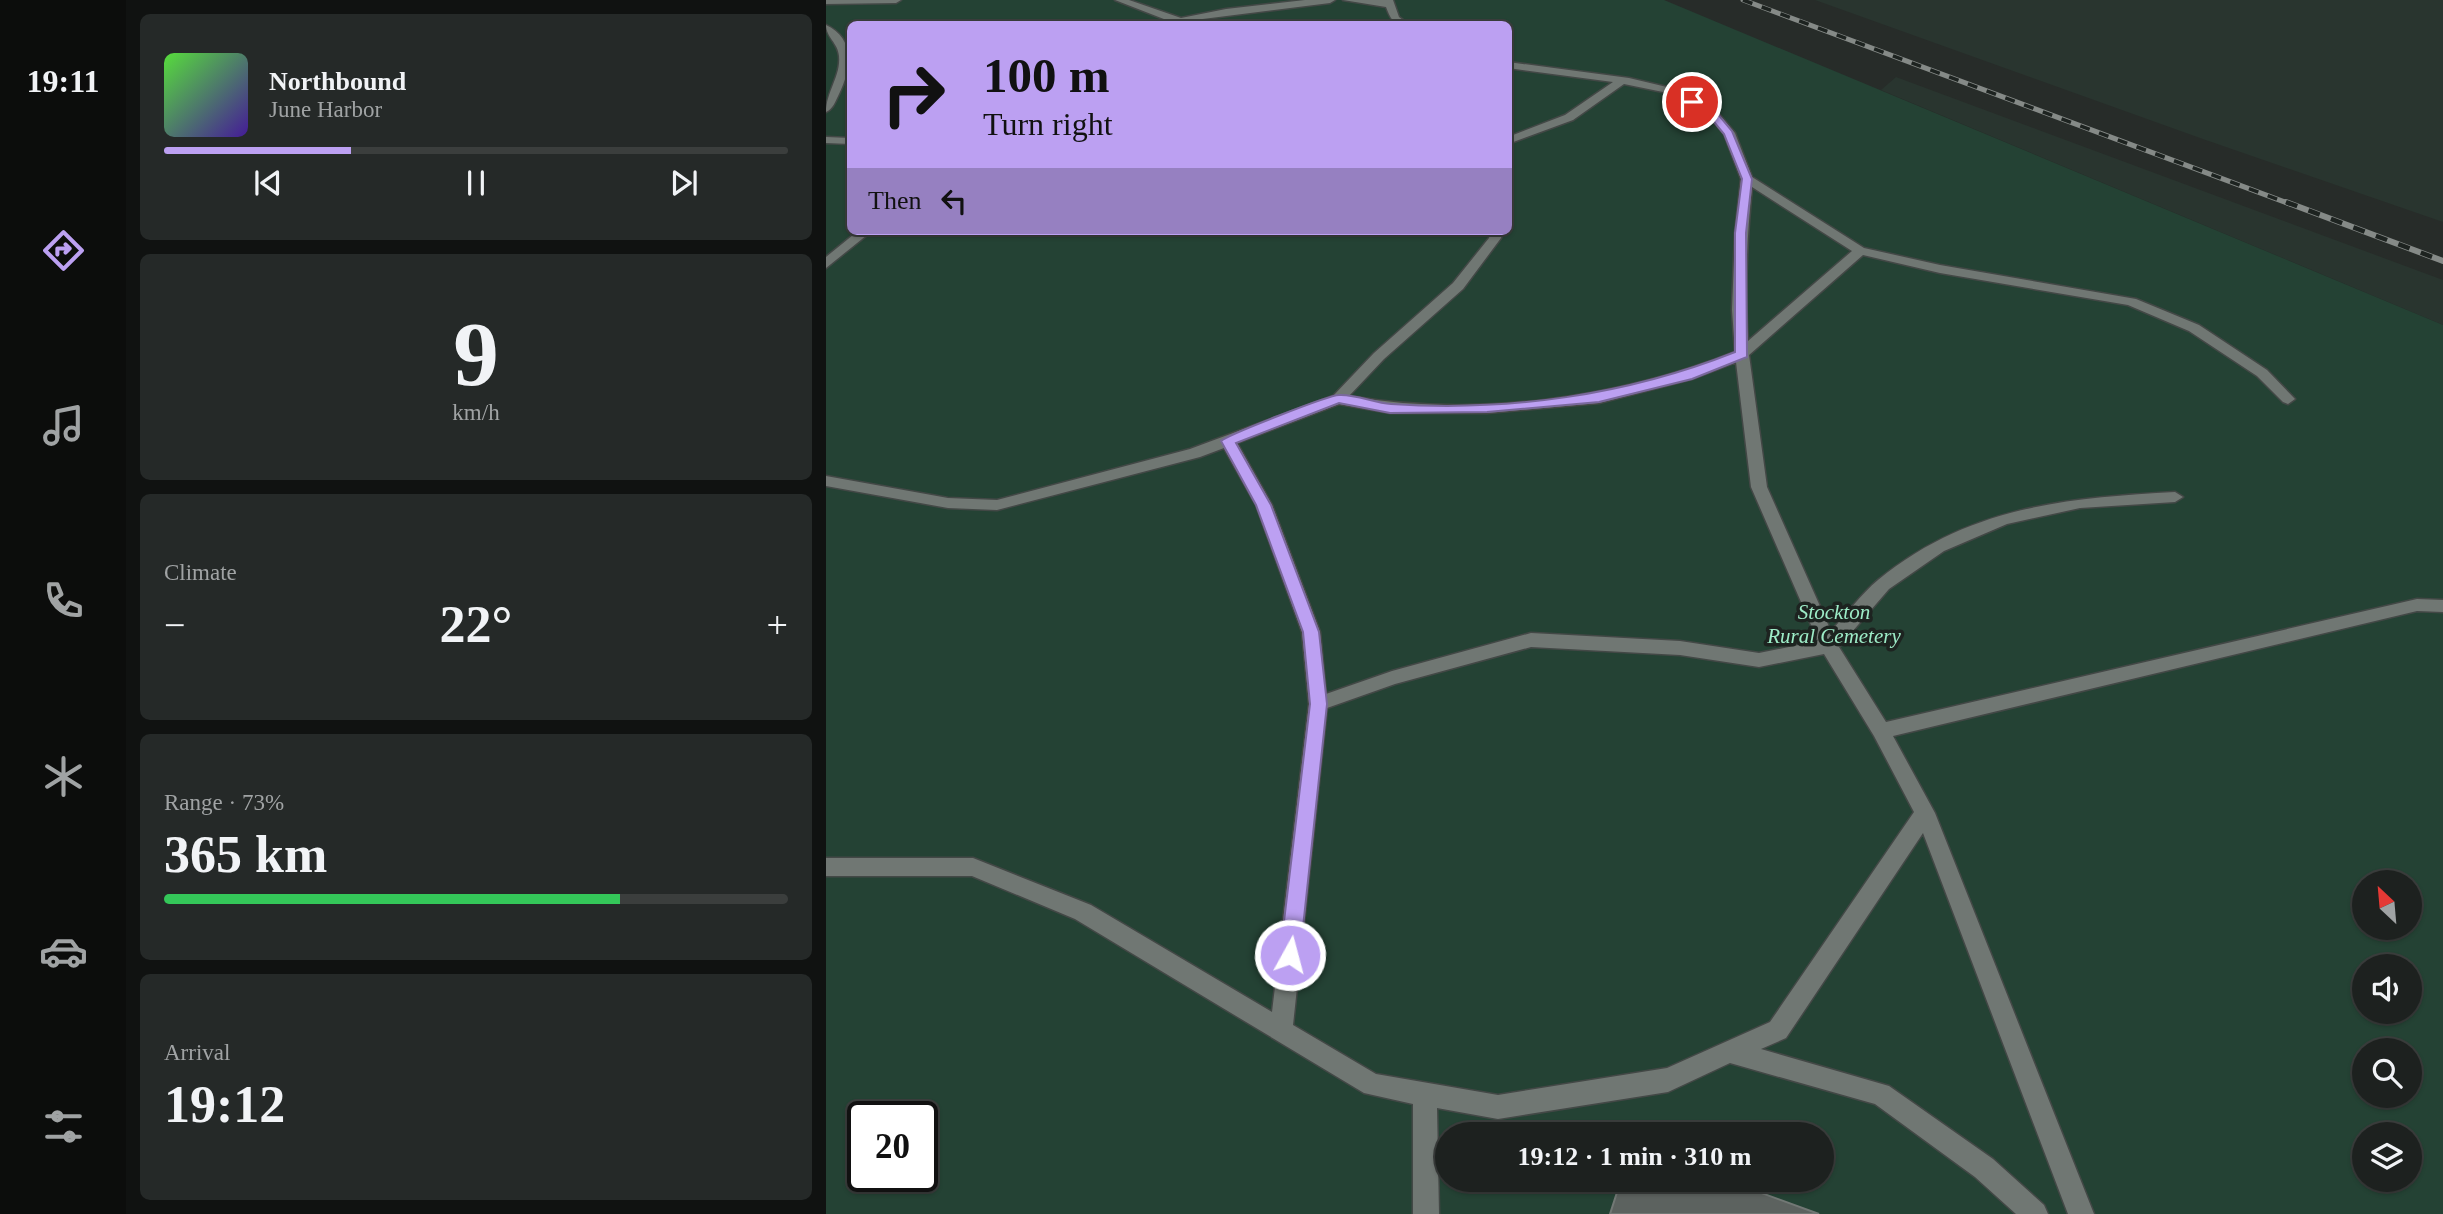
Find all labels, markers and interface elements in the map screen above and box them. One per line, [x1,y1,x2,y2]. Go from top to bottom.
text: 100 m [983,48,1110,103]
icon: right [868,49,959,140]
text: 19:11 [27,63,99,99]
text: Northbound [269,67,406,96]
pin [1662,72,1722,132]
icon: arrive [1673,83,1711,121]
text: June Harbor [269,97,382,122]
text: Turn right [983,106,1113,142]
icon: previous [249,164,287,202]
icon: pause [457,164,495,202]
icon: next [665,164,703,202]
icon: left [935,182,973,220]
text: Then [868,186,921,215]
icon: directions [39,226,88,275]
text: 9 [453,304,499,405]
text: km/h [452,400,500,425]
icon: music [39,401,88,450]
text: Climate [164,560,237,585]
icon: phone [39,576,88,625]
text: 22° [440,596,512,653]
park label: Stockton Rural Cemetery [1766,600,1901,648]
text: − [164,604,185,646]
text: + [767,604,788,646]
icon: climate [39,752,88,801]
text: Range · 73% [164,790,284,815]
text: 365 km [164,826,327,883]
north arrow [2352,870,2422,940]
map controls [2352,870,2422,1192]
position arrow [1253,918,1327,992]
icon: car [39,927,88,976]
button: sound [2352,954,2422,1024]
button: search [2352,1038,2422,1108]
text: Arrival [164,1040,230,1065]
text: 19:12 [164,1076,285,1133]
speed limit sign: 20 [847,1101,938,1192]
icon: filters [39,1102,88,1151]
button: layers [2352,1122,2422,1192]
text: 19:12 · 1 min · 310 m [1518,1142,1752,1171]

